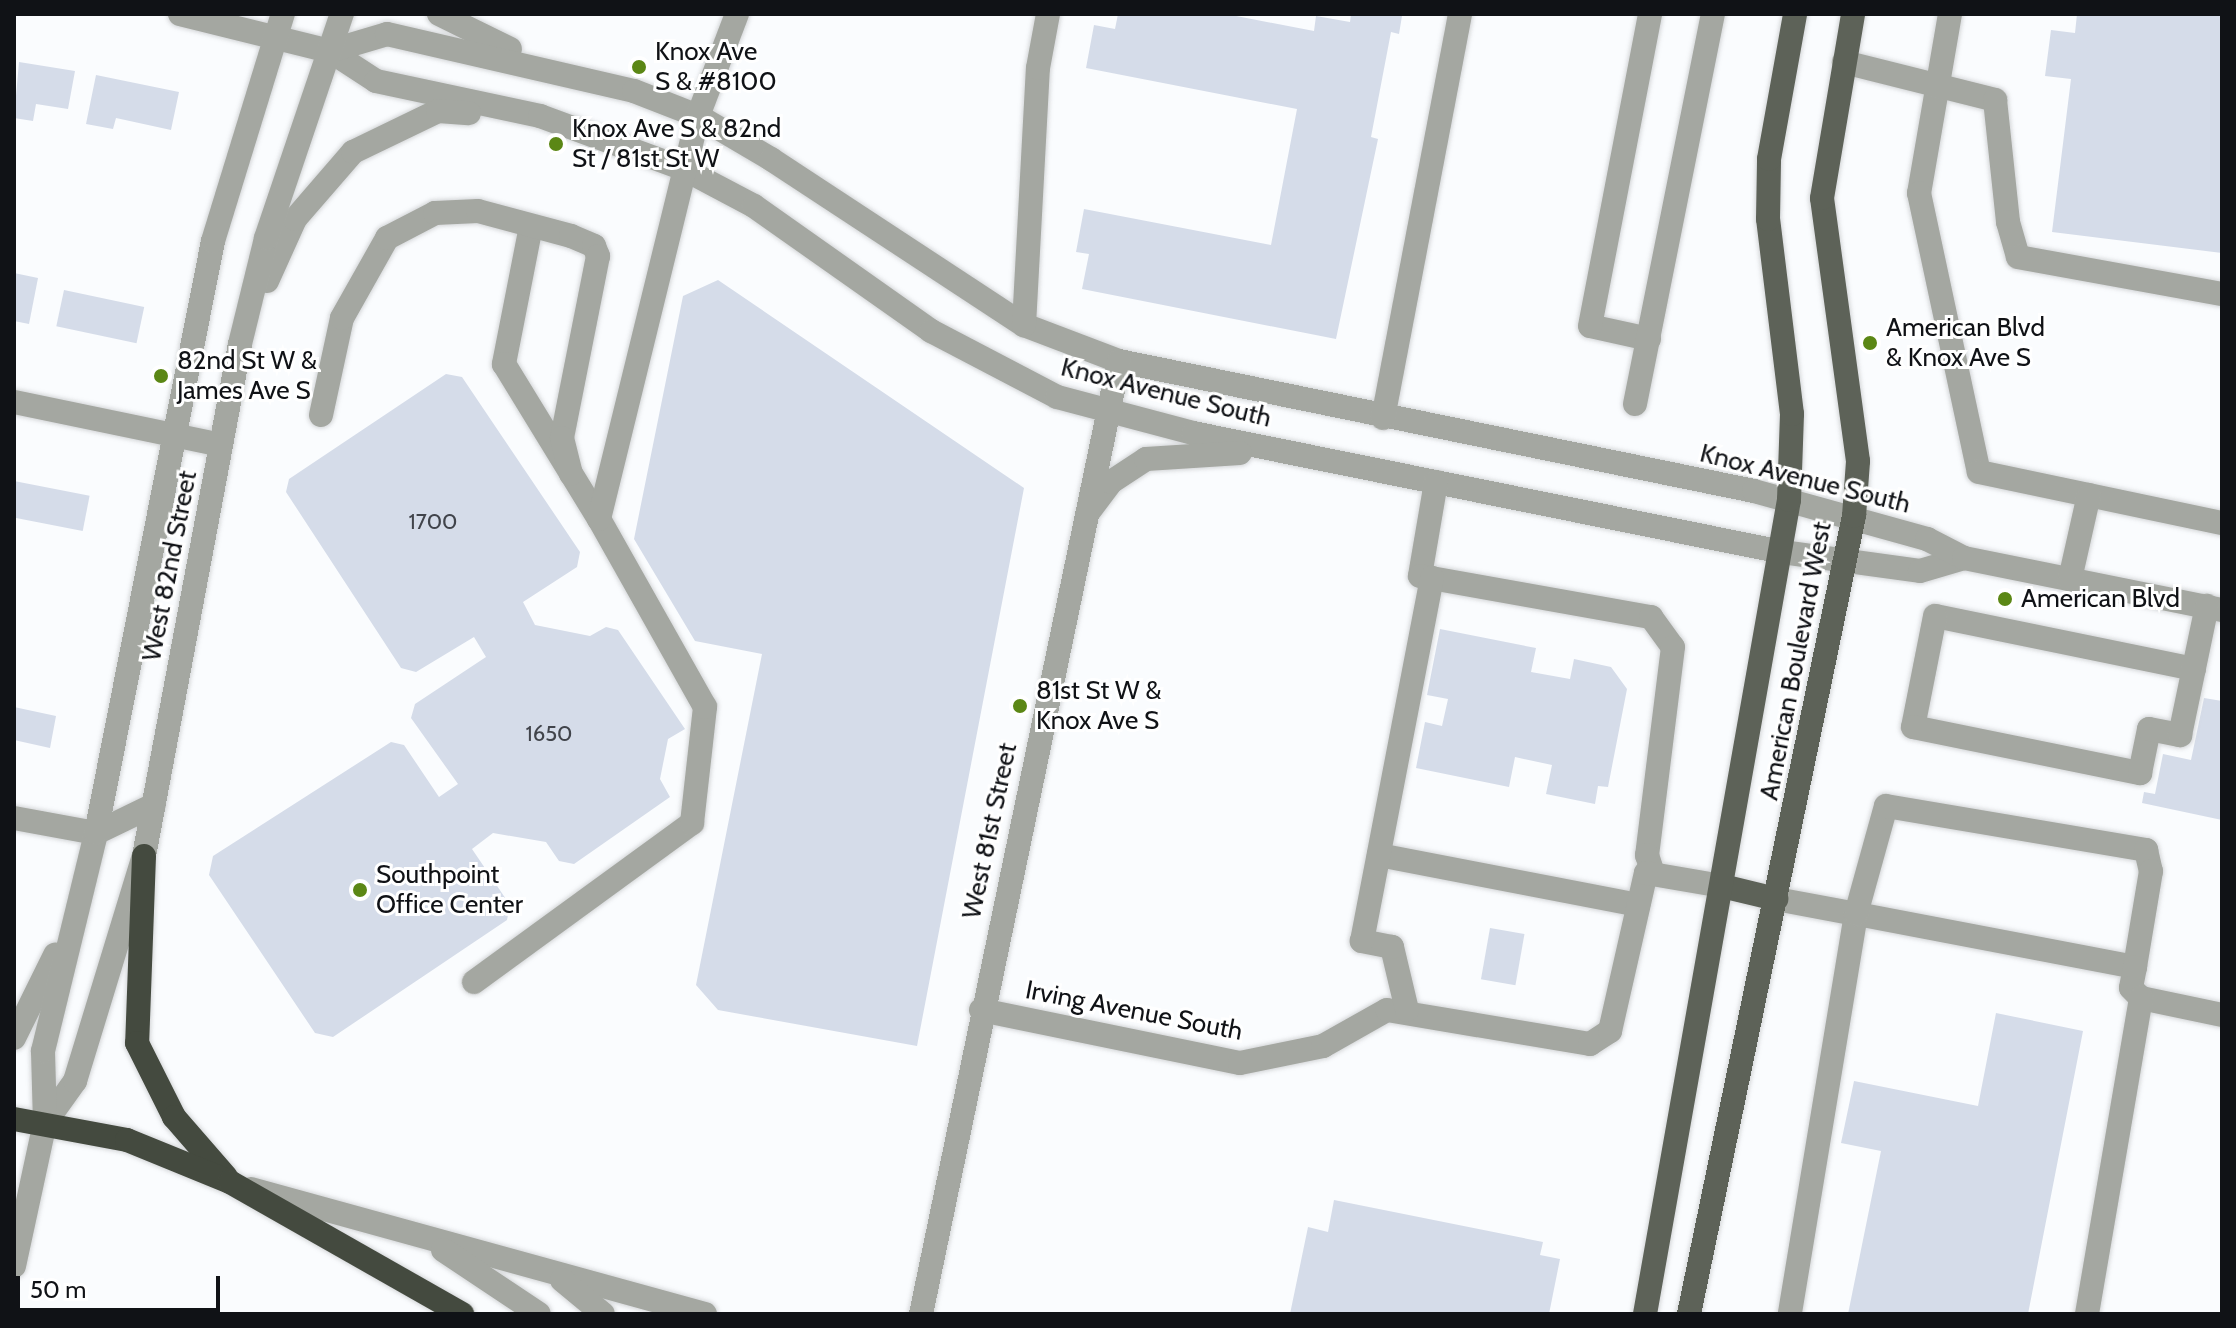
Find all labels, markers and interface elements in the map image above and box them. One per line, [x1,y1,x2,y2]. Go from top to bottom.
place label: Knox Ave S & #8100 [655,36,777,98]
marker: Knox Ave S & #8100 [630,58,648,76]
place label: Knox Ave S & 82nd St / 81st St W [572,113,781,174]
marker: Knox Ave S & 82nd St / 81st St W [547,135,565,153]
place label: American Blvd & Knox Ave S [1886,312,2045,374]
marker: American Blvd & Knox Ave S [1861,334,1879,352]
place label: 82nd St W & James Ave S [177,345,317,406]
street label: Knox Avenue South [1058,352,1274,434]
marker: 82nd St W & James Ave S [152,367,170,385]
street label: Knox Avenue South [1697,438,1913,520]
street label: West 82nd Street [136,468,204,664]
house number: 1700 [409,509,457,535]
street label: American Boulevard West [1754,519,1838,803]
place label: American Blvd [2021,583,2180,615]
marker: American Blvd [1996,590,2014,608]
place label: 81st St W & Knox Ave S [1036,675,1161,736]
marker: 81st St W & Knox Ave S [1011,697,1029,715]
house number: 1650 [526,721,572,747]
street label: West 81st Street [956,740,1024,922]
place label: Southpoint Office Center [376,859,523,920]
marker: Southpoint Office Center [351,881,369,899]
street label: Irving Avenue South [1023,975,1245,1047]
scale bar [20,1260,224,1310]
text: 50 m [30,1275,86,1304]

